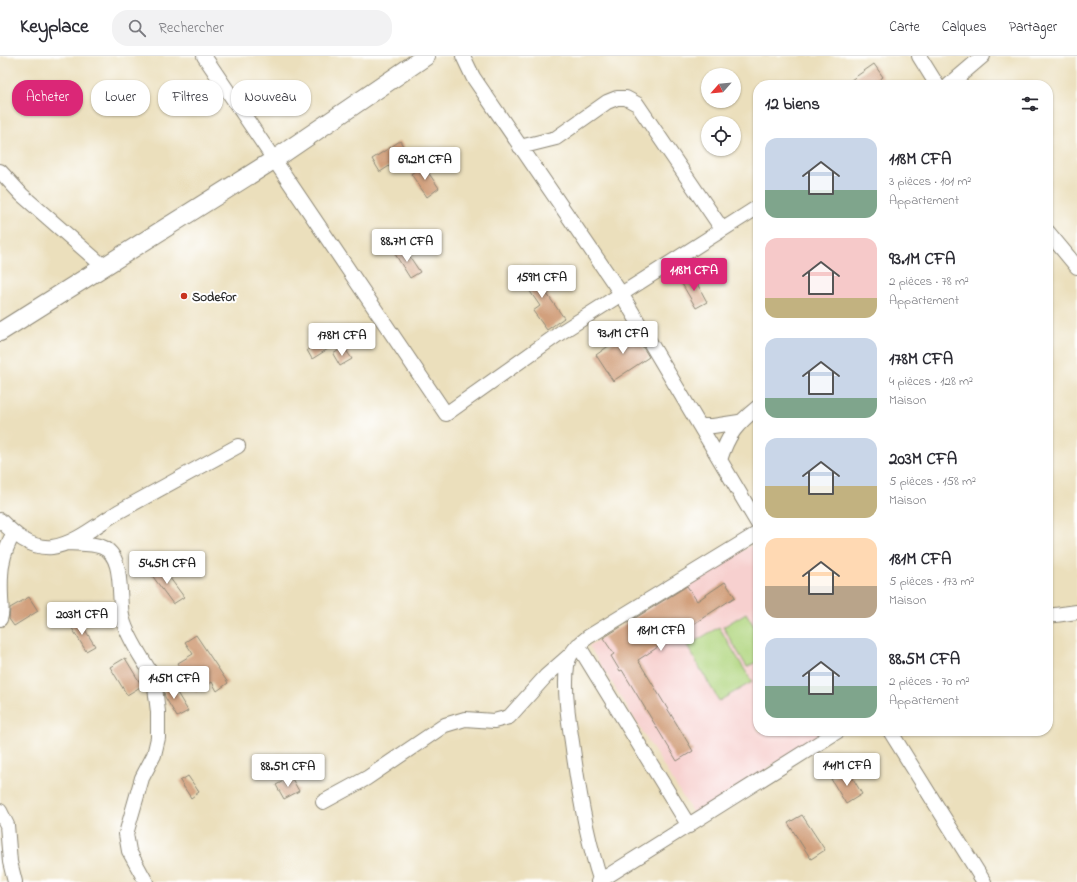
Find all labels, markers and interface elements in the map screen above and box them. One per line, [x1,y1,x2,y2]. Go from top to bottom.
search box [112,10,392,46]
text: Keyplace [20,14,88,41]
icon: search [126,17,148,39]
text: Rechercher [158,17,224,39]
text: Carte [889,17,920,38]
text: Calques [942,17,987,38]
text: Partager [1009,17,1057,38]
north arrow [701,68,741,108]
map controls [701,68,741,156]
chip: Acheter [12,80,83,116]
chip: Louer [91,80,150,116]
chip: Filtres [158,80,223,116]
chip: Nouveau [231,80,311,116]
text: 12 biens [765,92,820,117]
icon: filters [1019,93,1041,115]
button: locate [701,116,741,156]
pin: 69.2M CFA [379,147,471,181]
text: 118M CFA [889,147,952,172]
text: 69.2M CFA [398,150,452,169]
icon: home [797,154,845,202]
text: 3 pièces · 101 m² [889,172,971,191]
text: Appartement [889,191,959,210]
pin: 88.7M CFA [361,229,453,263]
text: 88.7M CFA [381,232,433,251]
text: 93.1M CFA [889,247,955,272]
icon: home [797,254,845,302]
pin: 118M CFA [653,258,735,292]
text: 118M CFA [670,261,718,280]
pin: 159M CFA [501,265,583,299]
text: 159M CFA [517,268,567,287]
text: 2 pièces · 78 m² [889,272,969,291]
place label: Sodefor [192,288,237,307]
marker: Sodefor [179,291,189,301]
text: Appartement [889,291,959,310]
pin: 93.1M CFA [577,321,669,355]
pin: 178M CFA [301,323,383,357]
text: 93.1M CFA [598,324,648,343]
text: 178M CFA [317,326,367,345]
text: 178M CFA [889,347,953,372]
icon: home [797,354,845,402]
text: 4 pièces · 128 m² [889,372,973,391]
text: Maison [889,391,926,410]
text: 203M CFA [889,447,957,472]
icon: home [797,454,845,502]
text: 5 pièces · 158 m² [889,472,976,491]
text: Maison [889,491,926,510]
text: 181M CFA [889,547,952,572]
pin: 54.5M CFA [121,551,213,585]
text: 54.5M CFA [138,554,196,573]
icon: home [797,554,845,602]
text: 5 pièces · 173 m² [889,572,974,591]
text: Maison [889,591,926,610]
pin: 203M CFA [41,602,123,636]
text: 203M CFA [56,605,108,624]
pin: 181M CFA [620,618,702,652]
text: 181M CFA [637,621,685,640]
text: 88.5M CFA [889,647,960,672]
icon: home [797,654,845,702]
pin: 145M CFA [133,666,215,700]
text: 145M CFA [148,669,200,688]
text: 2 pièces · 70 m² [889,672,970,691]
text: Appartement [889,691,959,710]
pin: 141M CFA [806,753,888,787]
pin: 88.5M CFA [242,754,334,788]
text: 141M CFA [823,756,871,775]
text: 88.5M CFA [261,757,315,776]

